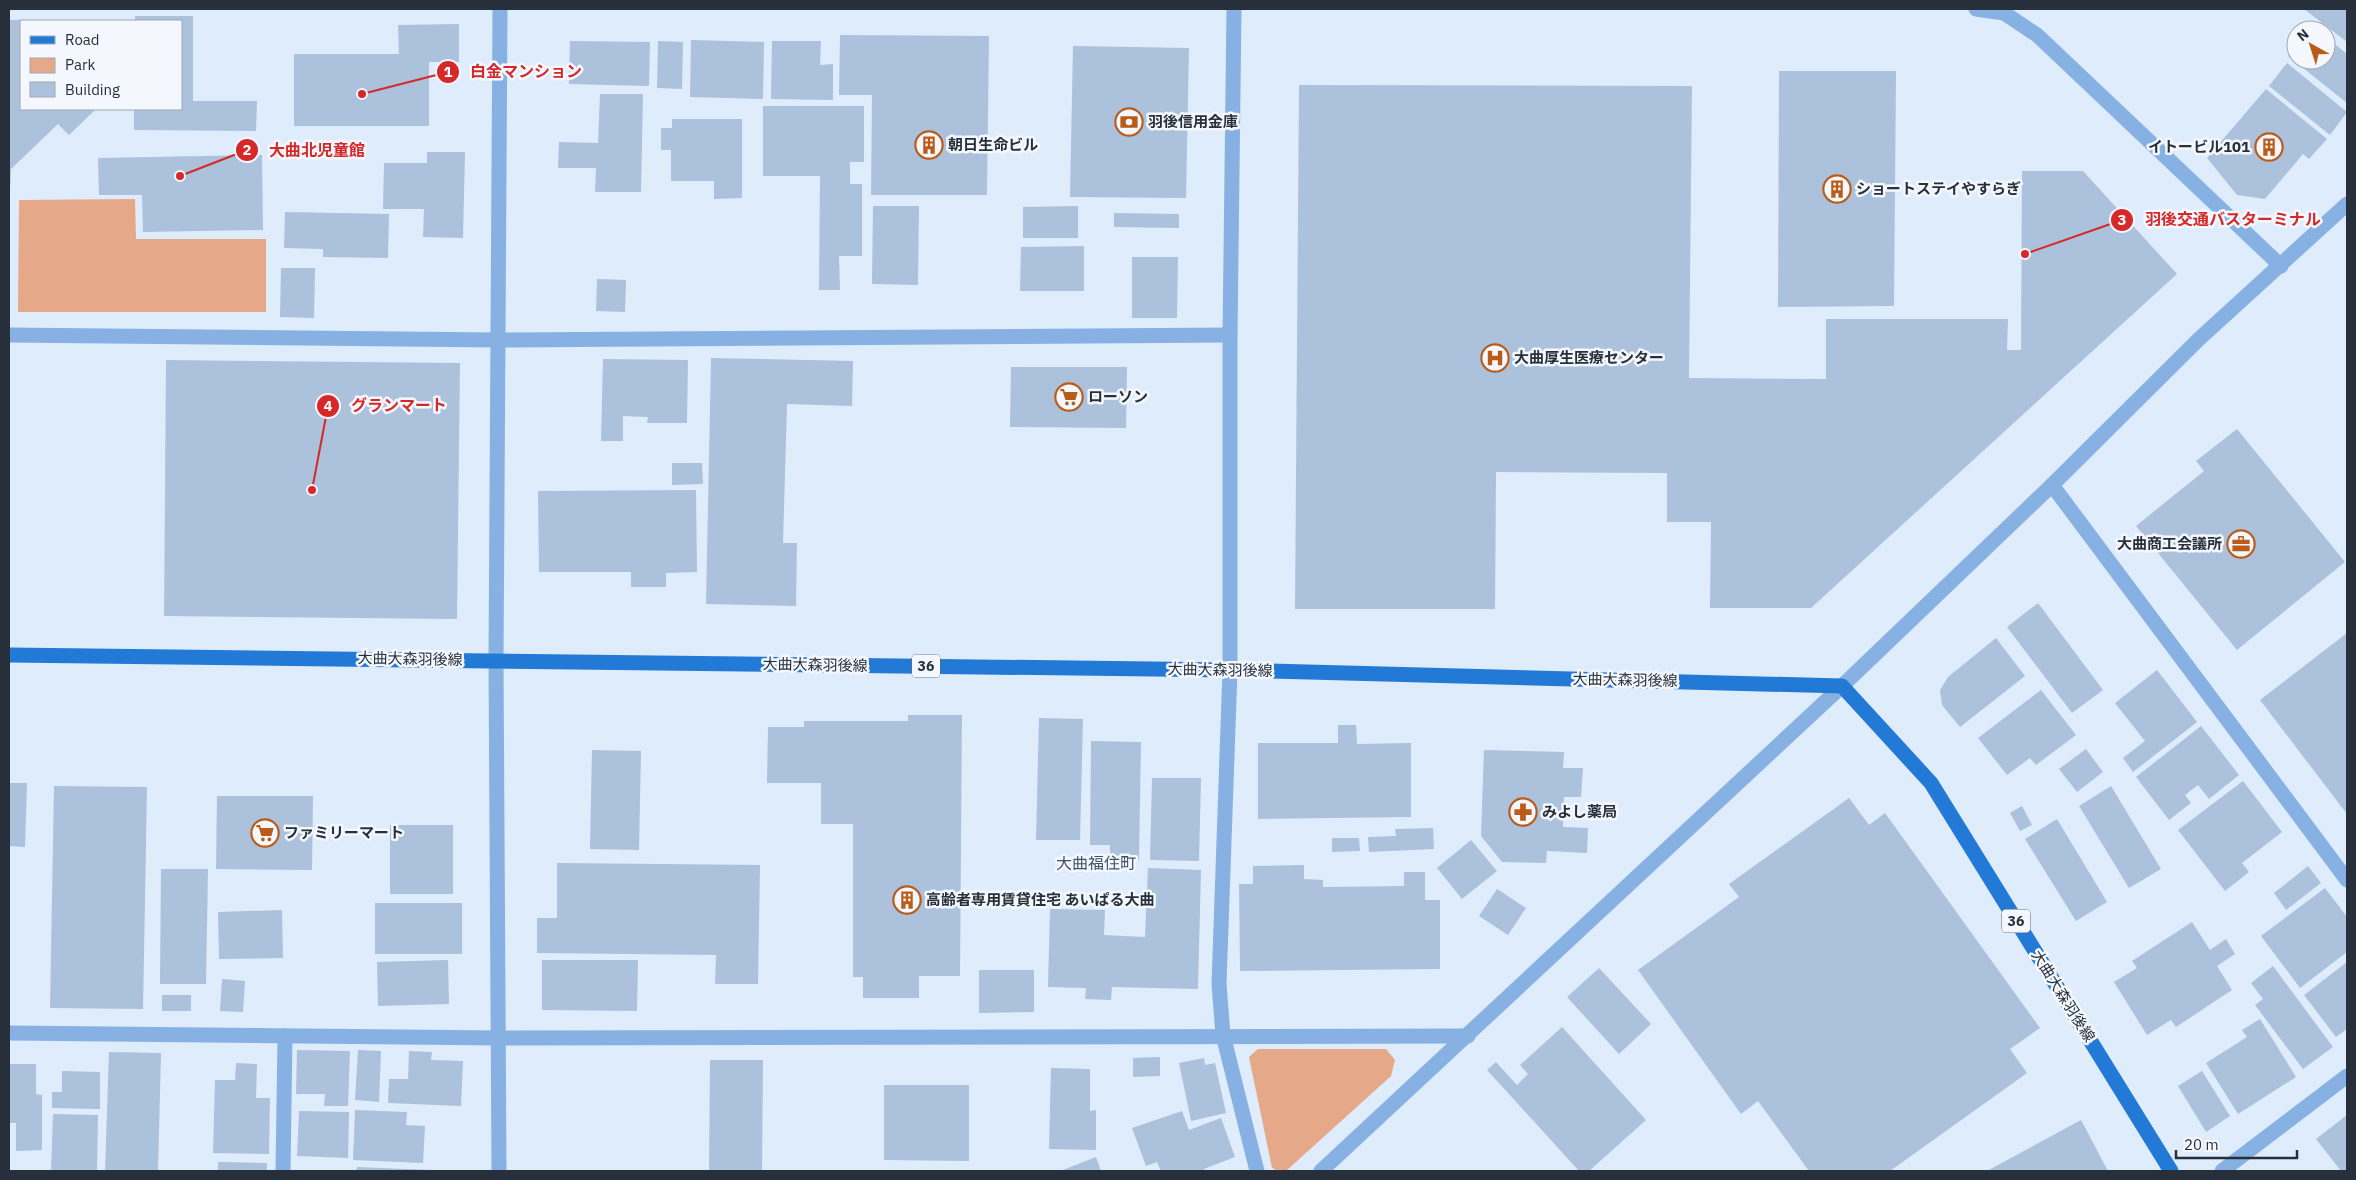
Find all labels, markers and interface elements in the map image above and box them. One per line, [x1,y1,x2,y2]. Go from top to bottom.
legend [20,20,182,110]
north arrow [2286,20,2336,70]
text: N [2293,25,2312,45]
text: Road [65,30,100,49]
text: Park [65,55,95,74]
callout: 白金マンション [435,56,592,87]
text: 白金マンション [470,61,582,81]
text: 1 [443,62,453,81]
text: Building [65,80,120,99]
bank icon: 羽後信用金庫 [1114,107,1144,137]
place label: 羽後信用金庫 [1148,112,1238,131]
building icon: 朝日生命ビル [914,130,944,160]
building icon: イトービル101 [2254,132,2284,162]
callout: 大曲北児童館 [234,135,375,166]
place label: 朝日生命ビル [948,135,1038,154]
place label: イトービル101 [2148,137,2250,156]
text: 2 [242,140,252,159]
text: 大曲北児童館 [269,140,365,160]
building icon: ショートステイやすらぎ [1822,174,1852,204]
place label: ショートステイやすらぎ [1856,179,2021,198]
callout: 羽後交通バスターミナル [2110,204,2331,235]
text: 羽後交通バスターミナル [2145,209,2321,229]
text: 3 [2117,210,2127,229]
hospital icon: 大曲厚生医療センター [1480,343,1510,373]
place label: 大曲厚生医療センター [1514,348,1664,367]
supermarket icon: ローソン [1054,382,1084,412]
place label: ローソン [1088,387,1148,406]
callout: グランマート [316,390,457,421]
text: グランマート [351,395,447,415]
text: 4 [323,396,333,415]
office icon: 大曲商工会議所 [2226,529,2256,559]
place label: 大曲商工会議所 [2117,534,2222,553]
street label: 大曲大森羽後線 [357,648,463,669]
street label: 大曲大森羽後線 [762,654,868,675]
road number: 36 [912,654,940,678]
street label: 大曲大森羽後線 [1167,659,1273,680]
street label: 大曲大森羽後線 [1572,669,1678,690]
pharmacy icon: みよし薬局 [1508,797,1538,827]
place label: みよし薬局 [1542,802,1617,821]
supermarket icon: ファミリーマート [250,818,280,848]
place label: ファミリーマート [284,823,404,842]
district label: 大曲福住町 [1056,853,1136,873]
building icon: 高齢者専用賃貸住宅 あいぱる大曲 [892,885,922,915]
place label: 高齢者専用賃貸住宅 あいぱる大曲 [926,890,1155,909]
road number: 36 [2002,909,2030,932]
street label: 大曲大森羽後線 [2028,946,2099,1045]
scale bar [2176,1128,2297,1160]
text: 20 m [2184,1135,2219,1154]

